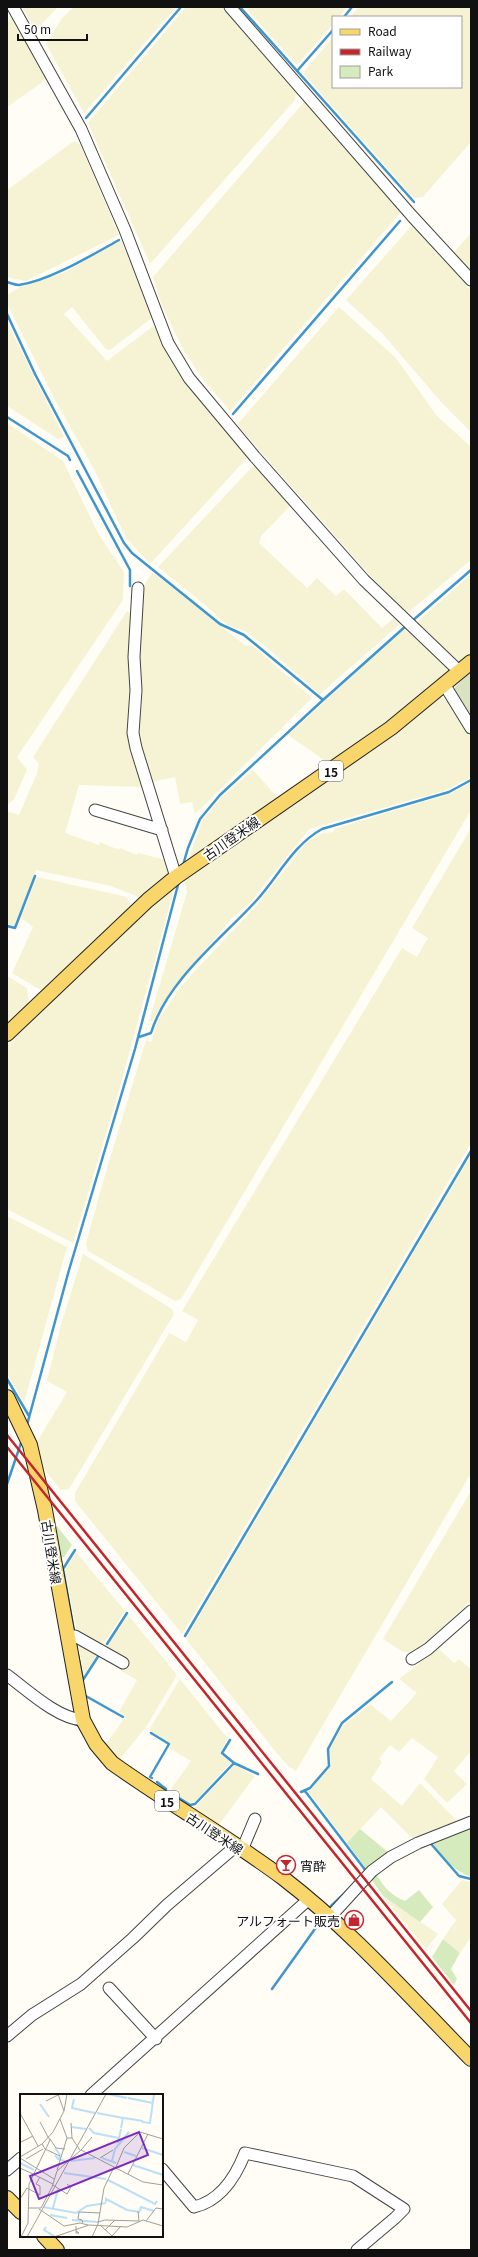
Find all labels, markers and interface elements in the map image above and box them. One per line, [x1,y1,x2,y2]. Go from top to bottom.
scale bar [18,16,87,42]
legend [332,16,462,88]
text: 50 m [24,20,51,37]
text: Road [368,22,397,39]
text: Railway [368,42,412,59]
text: Park [368,62,393,79]
road number: 15 [319,761,343,781]
street label: 古川登米線 [199,812,263,864]
street label: 古川登米線 [38,1518,66,1586]
road number: 15 [155,1791,179,1811]
street label: 古川登米線 [183,1807,247,1859]
bar icon: 宵酔 [275,1854,297,1876]
place label: 宵酔 [300,1856,326,1875]
shop icon: アルフォート販売 [343,1909,365,1931]
place label: アルフォート販売 [236,1911,340,1930]
inset map [20,2094,163,2237]

